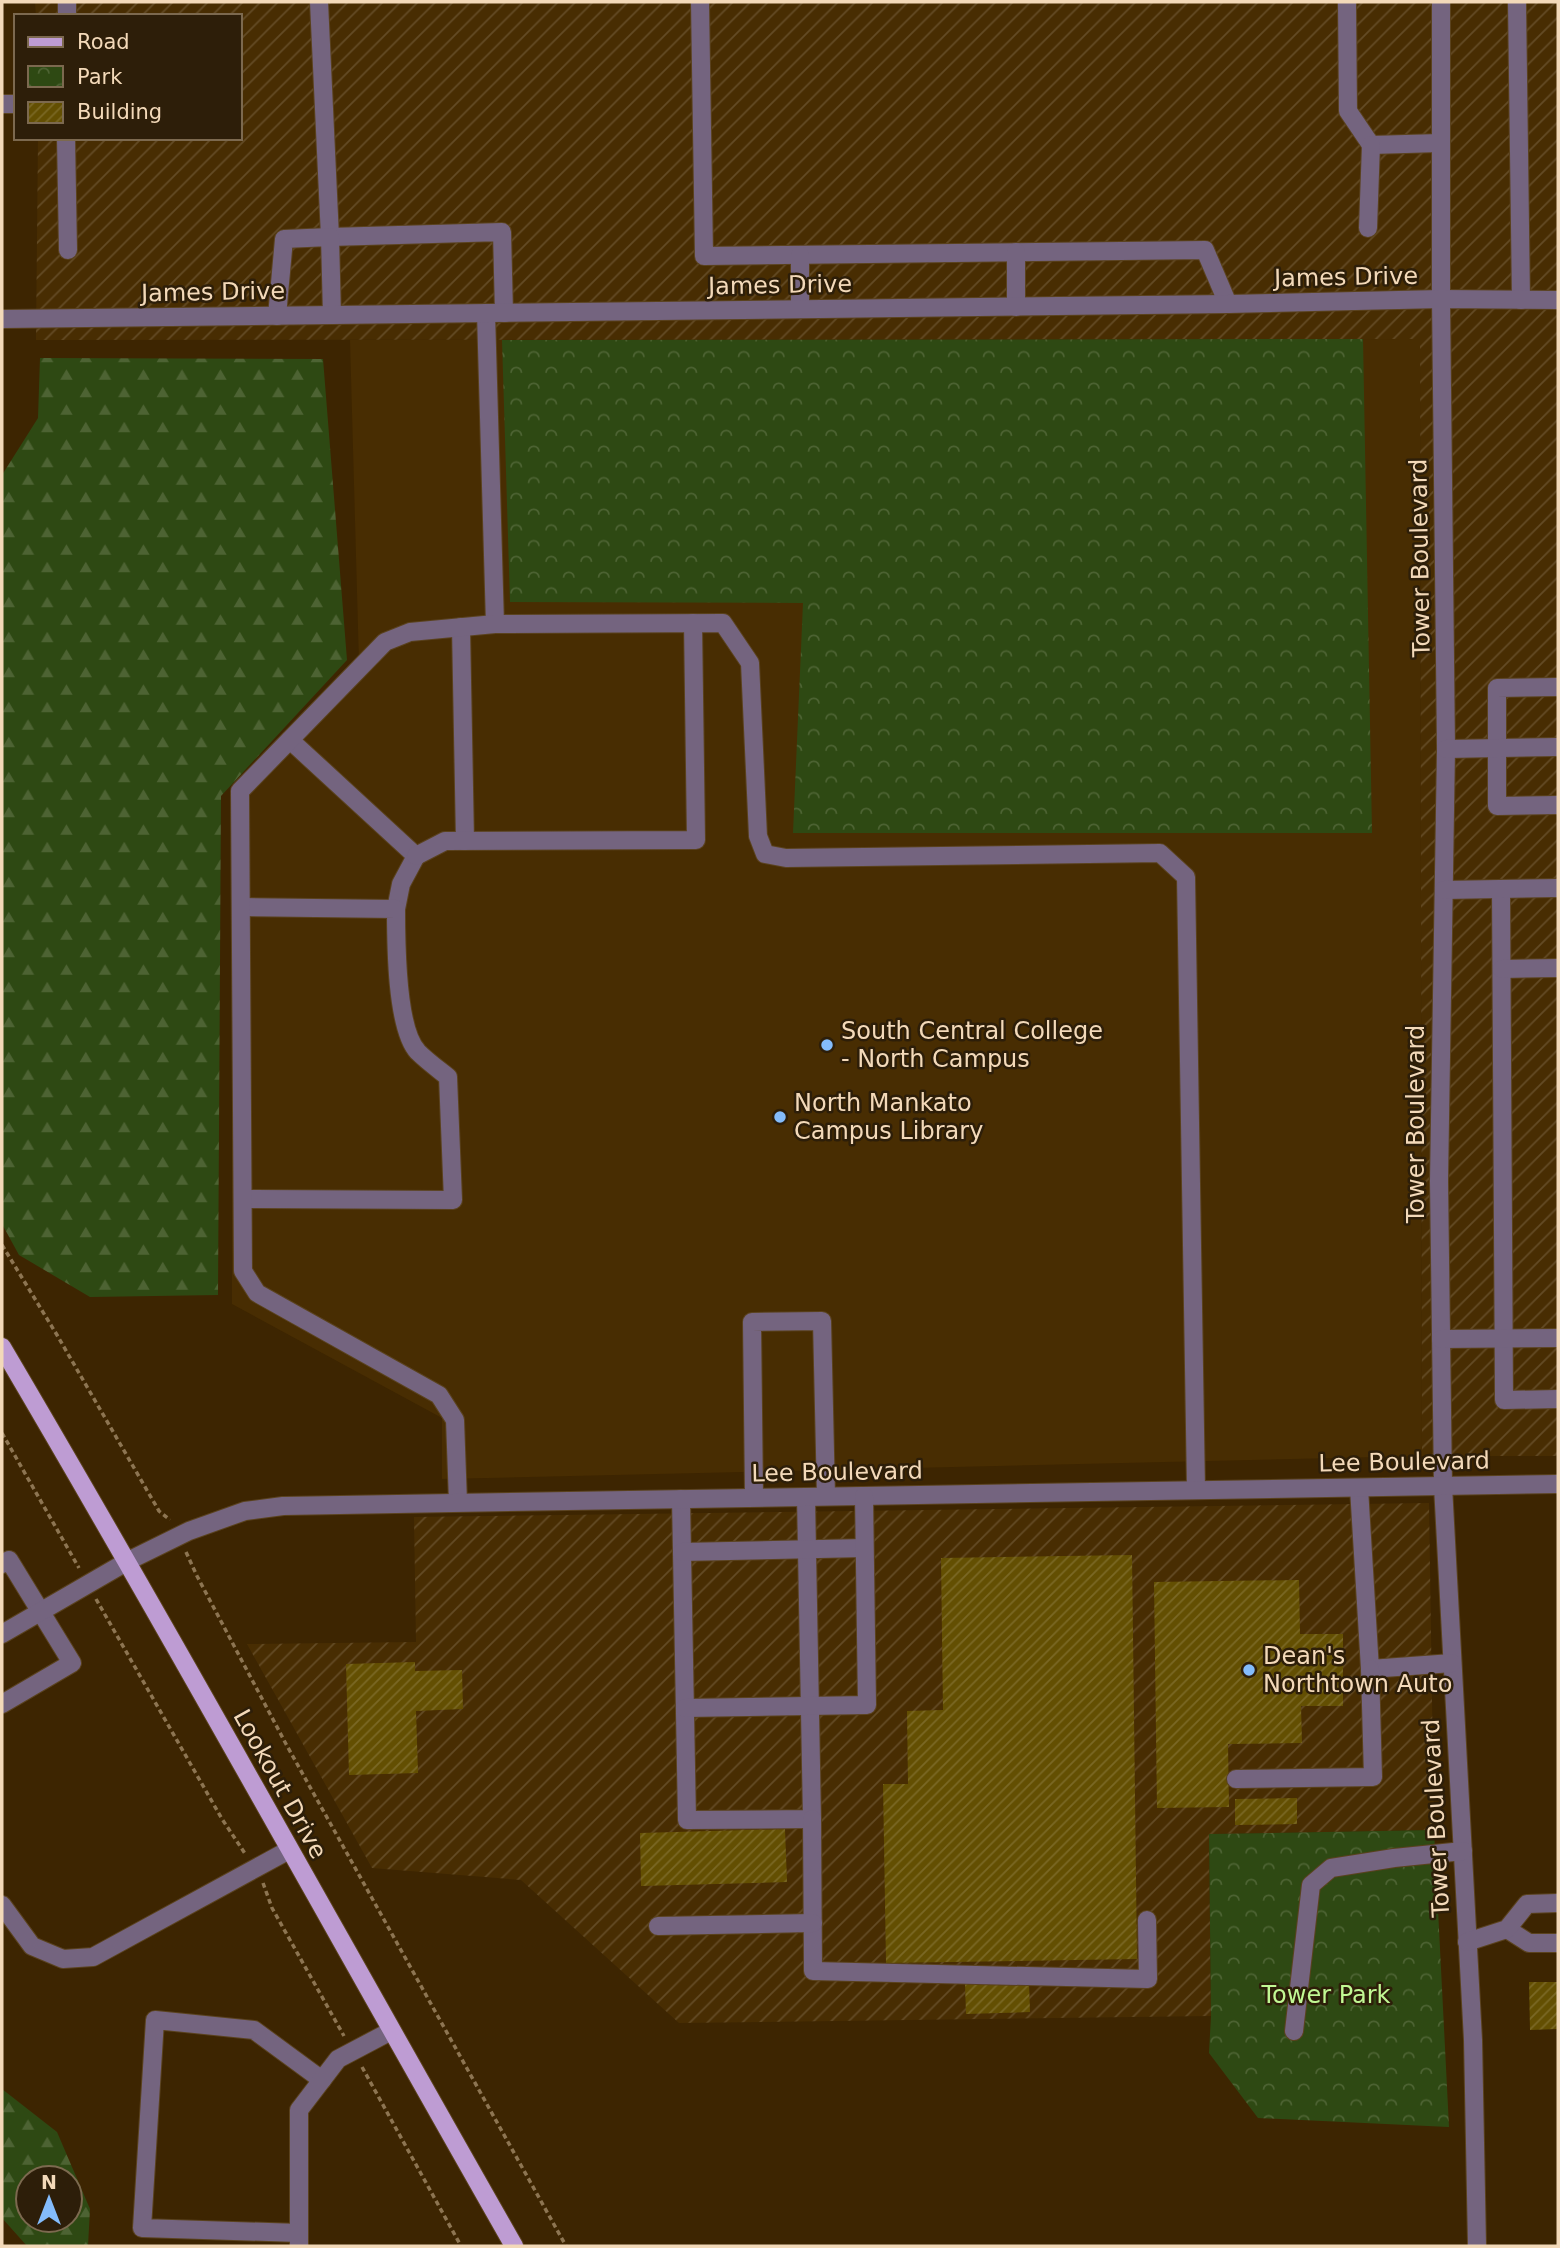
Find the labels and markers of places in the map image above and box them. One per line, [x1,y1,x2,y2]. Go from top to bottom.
place label: South Central College - North Campus [841,1017,1103,1073]
marker: South Central College - North Campus [819,1037,835,1053]
place label: North Mankato Campus Library [794,1089,983,1145]
marker: North Mankato Campus Library [772,1109,788,1125]
place label: Dean's Northtown Auto [1263,1642,1452,1698]
marker: Dean's Northtown Auto [1241,1662,1257,1678]

